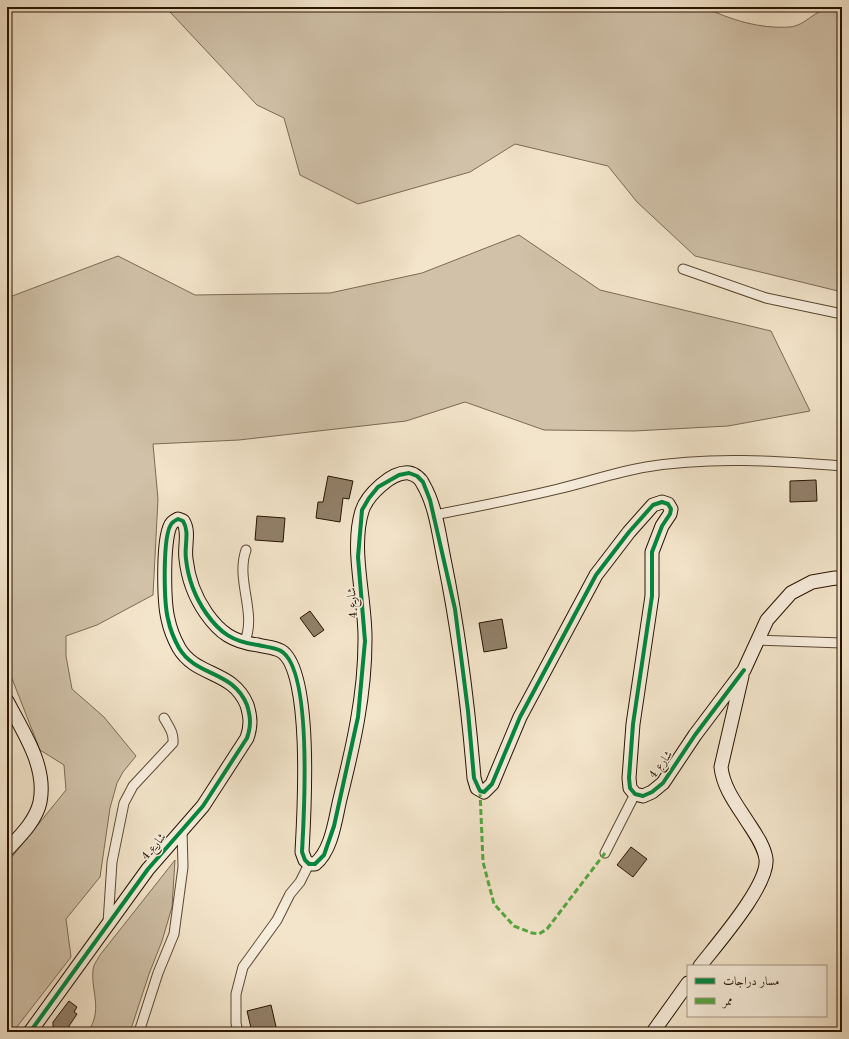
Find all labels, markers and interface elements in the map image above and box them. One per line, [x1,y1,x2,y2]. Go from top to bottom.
street label: شارع 4 [346,587,364,619]
street label: شارع 4 [647,749,678,783]
street label: شارع 4 [139,831,172,865]
legend [687,965,827,1017]
text: مسار دراجات [723,976,779,988]
text: ممر [721,996,733,1009]

